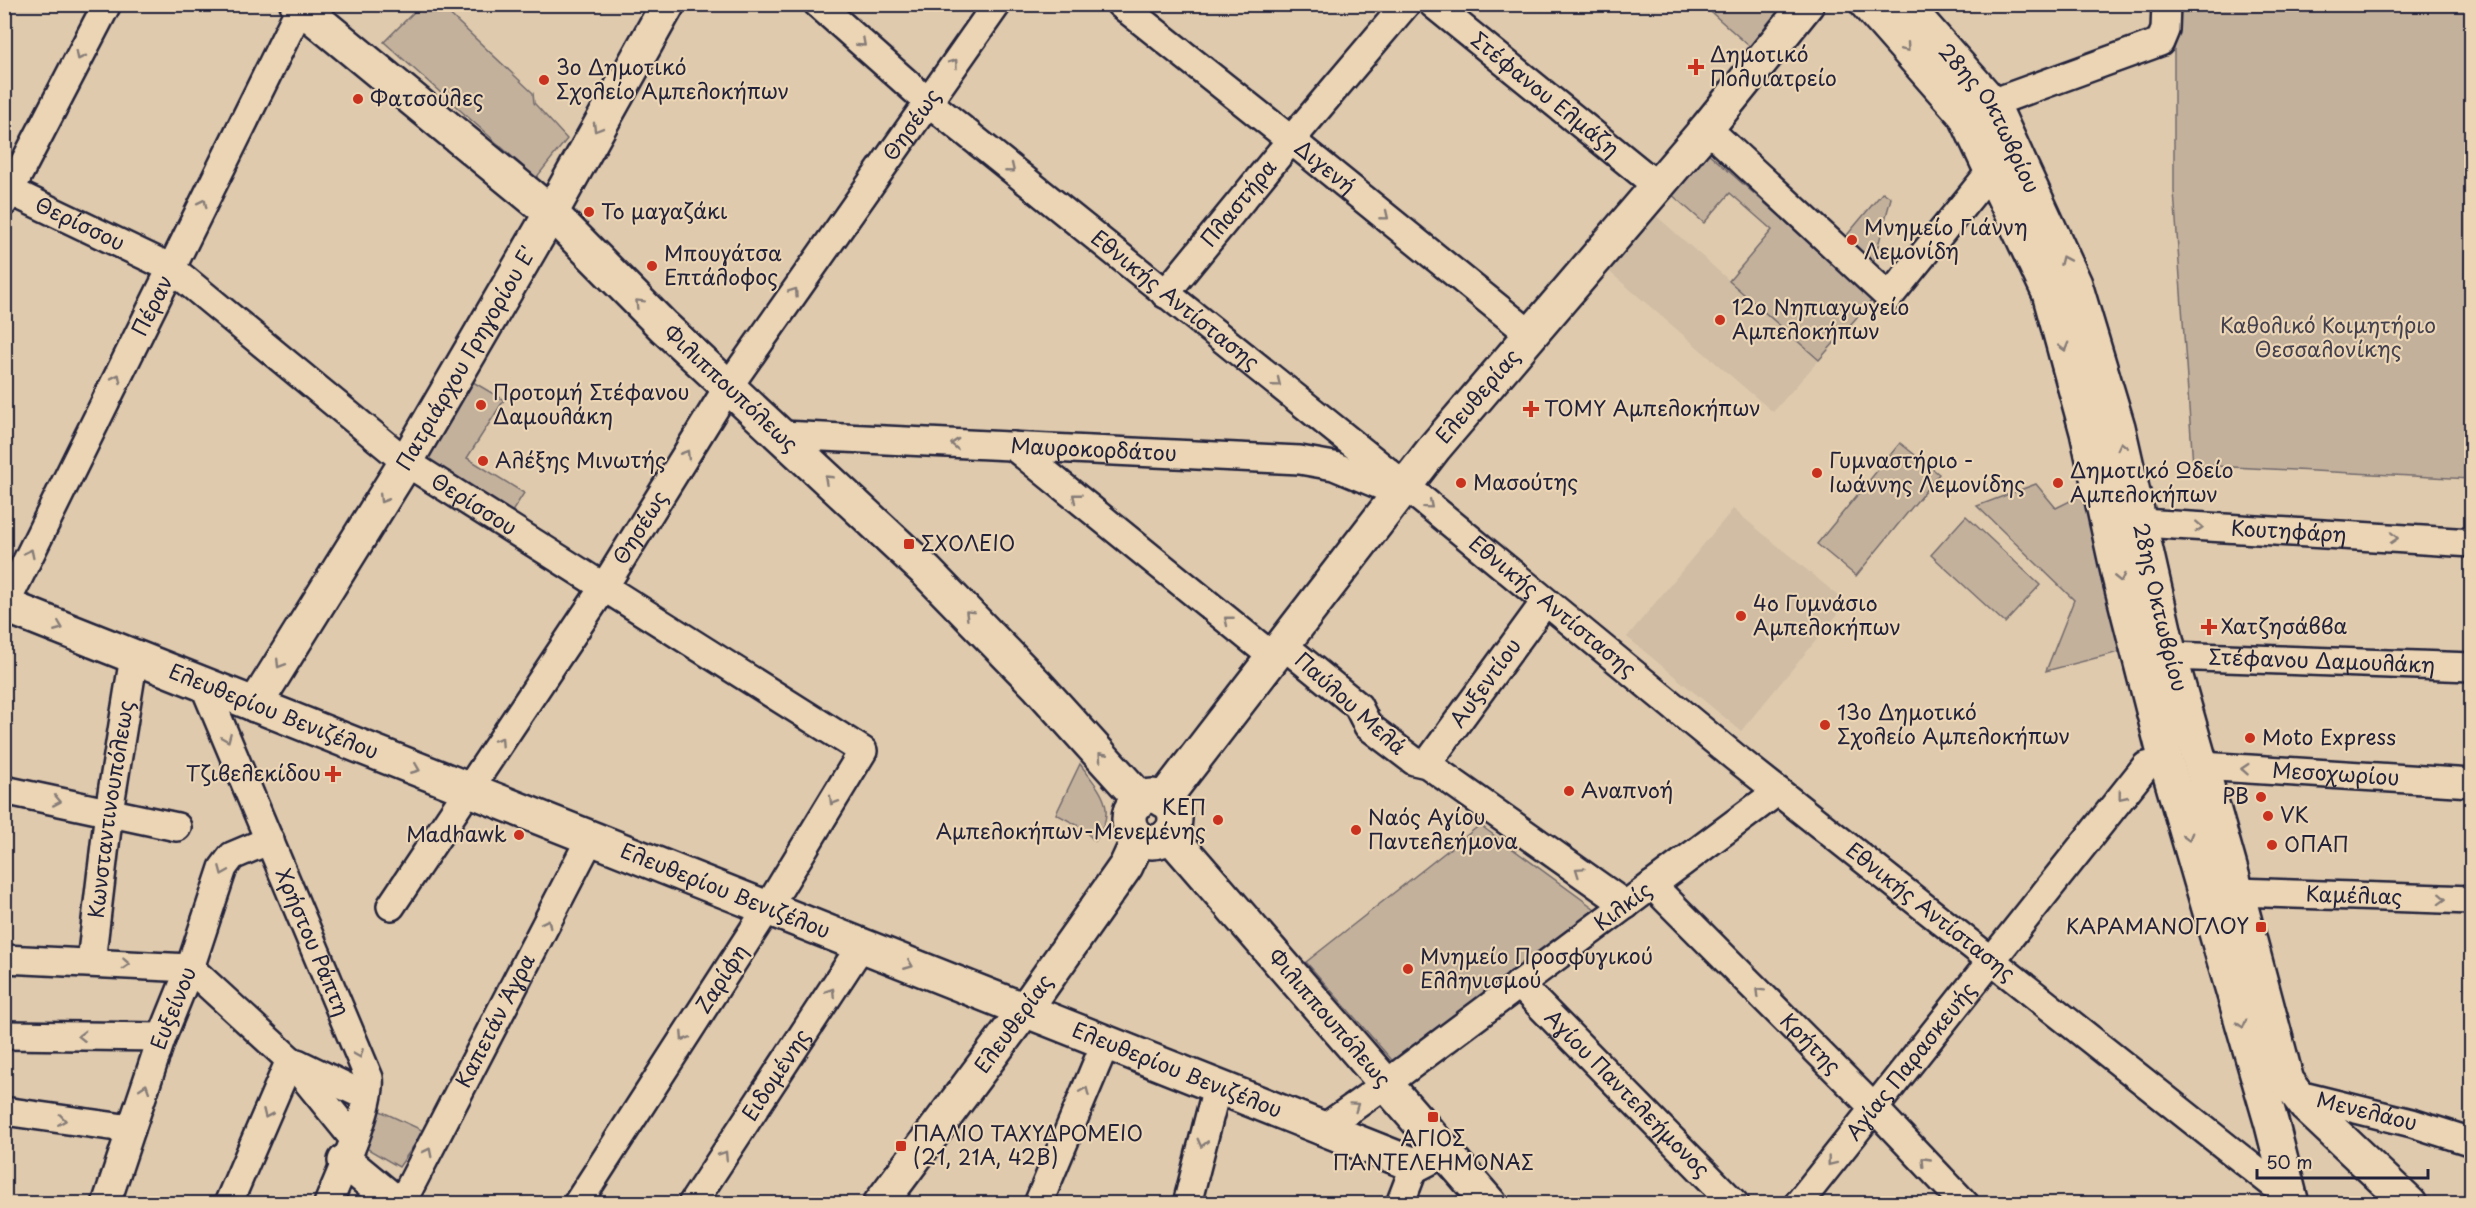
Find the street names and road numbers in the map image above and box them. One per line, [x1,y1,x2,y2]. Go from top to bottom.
street label: Στέφανου Ελμάζη [1465,23,1627,163]
street label: 28ης Οκτωβρίου [1932,35,2049,198]
street label: Θησέως [874,81,947,167]
street label: Διγενή [1289,131,1364,201]
street label: Πλαστήρα [1192,151,1283,253]
street label: Θερίσσου [30,187,131,258]
street label: Εθνικής Αντίστασης [1085,221,1267,377]
street label: Πατριάρχου Γρηγορίου Ε' [387,239,543,476]
street label: Πέραν [122,269,180,341]
street label: Φιλιππουπόλεως [657,316,806,458]
street label: Ελευθερίας [1427,341,1526,450]
street label: Μαυροκορδάτου [1010,428,1178,468]
street label: Θερίσσου [426,464,524,542]
street label: Θησέως [604,484,674,570]
street label: Κουτηφάρη [2230,510,2348,549]
street label: 28ης Οκτωβρίου [2126,519,2197,695]
street label: Εθνικής Αντίστασης [1463,526,1644,684]
street label: Αυξεντίου [1441,631,1528,733]
street label: Στέφανου Δαμουλάκη [2208,639,2436,680]
street label: Παύλου Μελά [1289,644,1414,761]
street label: Ελευθερίου Βενιζέλου [165,654,384,766]
street label: Κωνσταντινουπόλεως [78,698,141,920]
street label: Μεσοχωρίου [2271,752,2401,792]
street label: Ελευθερίου Βενιζέλου [616,833,836,945]
street label: Εθνικής Αντίστασης [1840,833,2023,988]
street label: Χρήστου Ράπτη [269,862,359,1020]
street label: Κιλκίς [1586,873,1658,938]
street label: Καμέλιας [2305,876,2403,912]
street label: Ζαρίφη [686,937,755,1019]
street label: Φιλιππουπόλεως [1261,941,1400,1093]
street label: Καπετάν Άγρα [446,947,542,1093]
street label: Ευξείνου [141,961,203,1054]
street label: Ελευθερίας [965,966,1059,1079]
street label: Αγίας Παρασκευής [1837,974,1983,1146]
street label: Αγίου Παντελεήμονος [1538,1001,1718,1184]
street label: Κρήτης [1773,1004,1850,1080]
street label: Ελευθερίου Βενιζέλου [1068,1013,1287,1125]
street label: Ειδομένης [733,1022,817,1127]
street label: Μενελάου [2314,1082,2421,1138]

